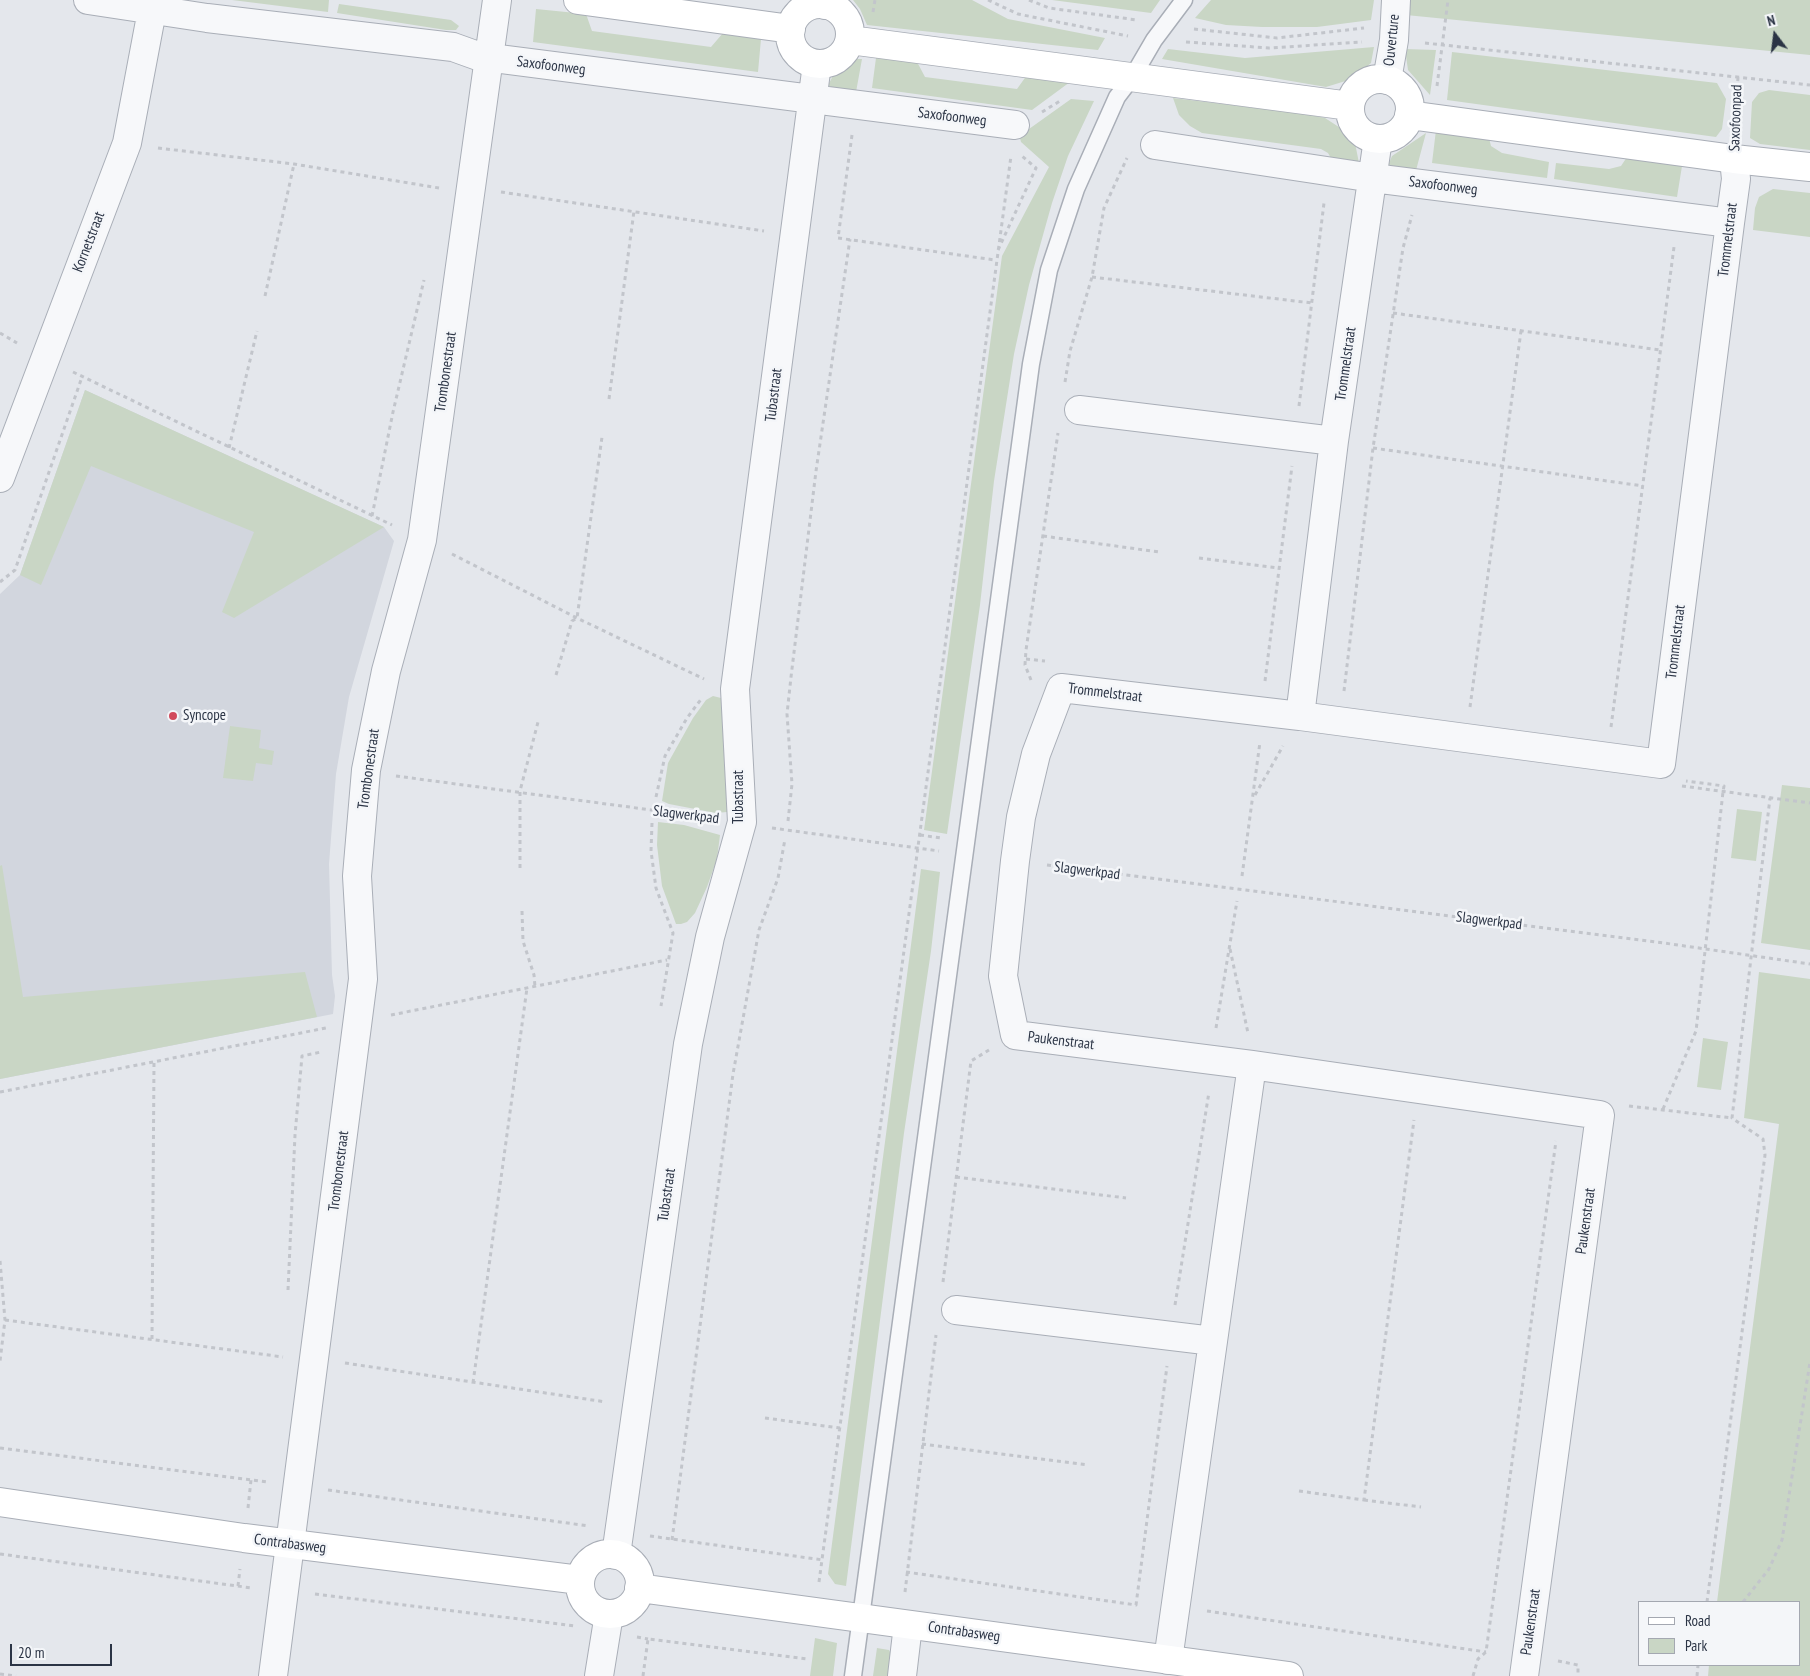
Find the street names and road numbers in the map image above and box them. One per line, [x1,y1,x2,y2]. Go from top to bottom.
street label: Ouverture [1380,13,1404,67]
street label: Saxofoonweg [516,53,586,79]
street label: Saxofoonpad [1726,84,1746,152]
street label: Saxofoonweg [917,104,987,130]
street label: Saxofoonweg [1408,173,1478,199]
street label: Trommelstraat [1715,202,1741,278]
street label: Kornetstraat [69,209,109,275]
street label: Trommelstraat [1332,326,1360,402]
street label: Trombonestraat [431,331,461,413]
street label: Tubastraat [762,367,786,423]
street label: Trommelstraat [1663,604,1689,680]
street label: Trommelstraat [1067,680,1143,706]
street label: Trombonestraat [354,728,384,810]
street label: Tubastraat [730,770,748,824]
street label: Slagwerkpad [652,802,720,828]
street label: Slagwerkpad [1053,858,1121,884]
street label: Slagwerkpad [1455,908,1523,934]
street label: Paukenstraat [1027,1028,1095,1054]
street label: Trombonestraat [325,1130,353,1212]
street label: Tubastraat [654,1167,680,1223]
street label: Paukenstraat [1572,1187,1600,1255]
street label: Contrabasweg [253,1531,327,1557]
street label: Paukenstraat [1517,1588,1545,1656]
street label: Contrabasweg [927,1618,1001,1646]

